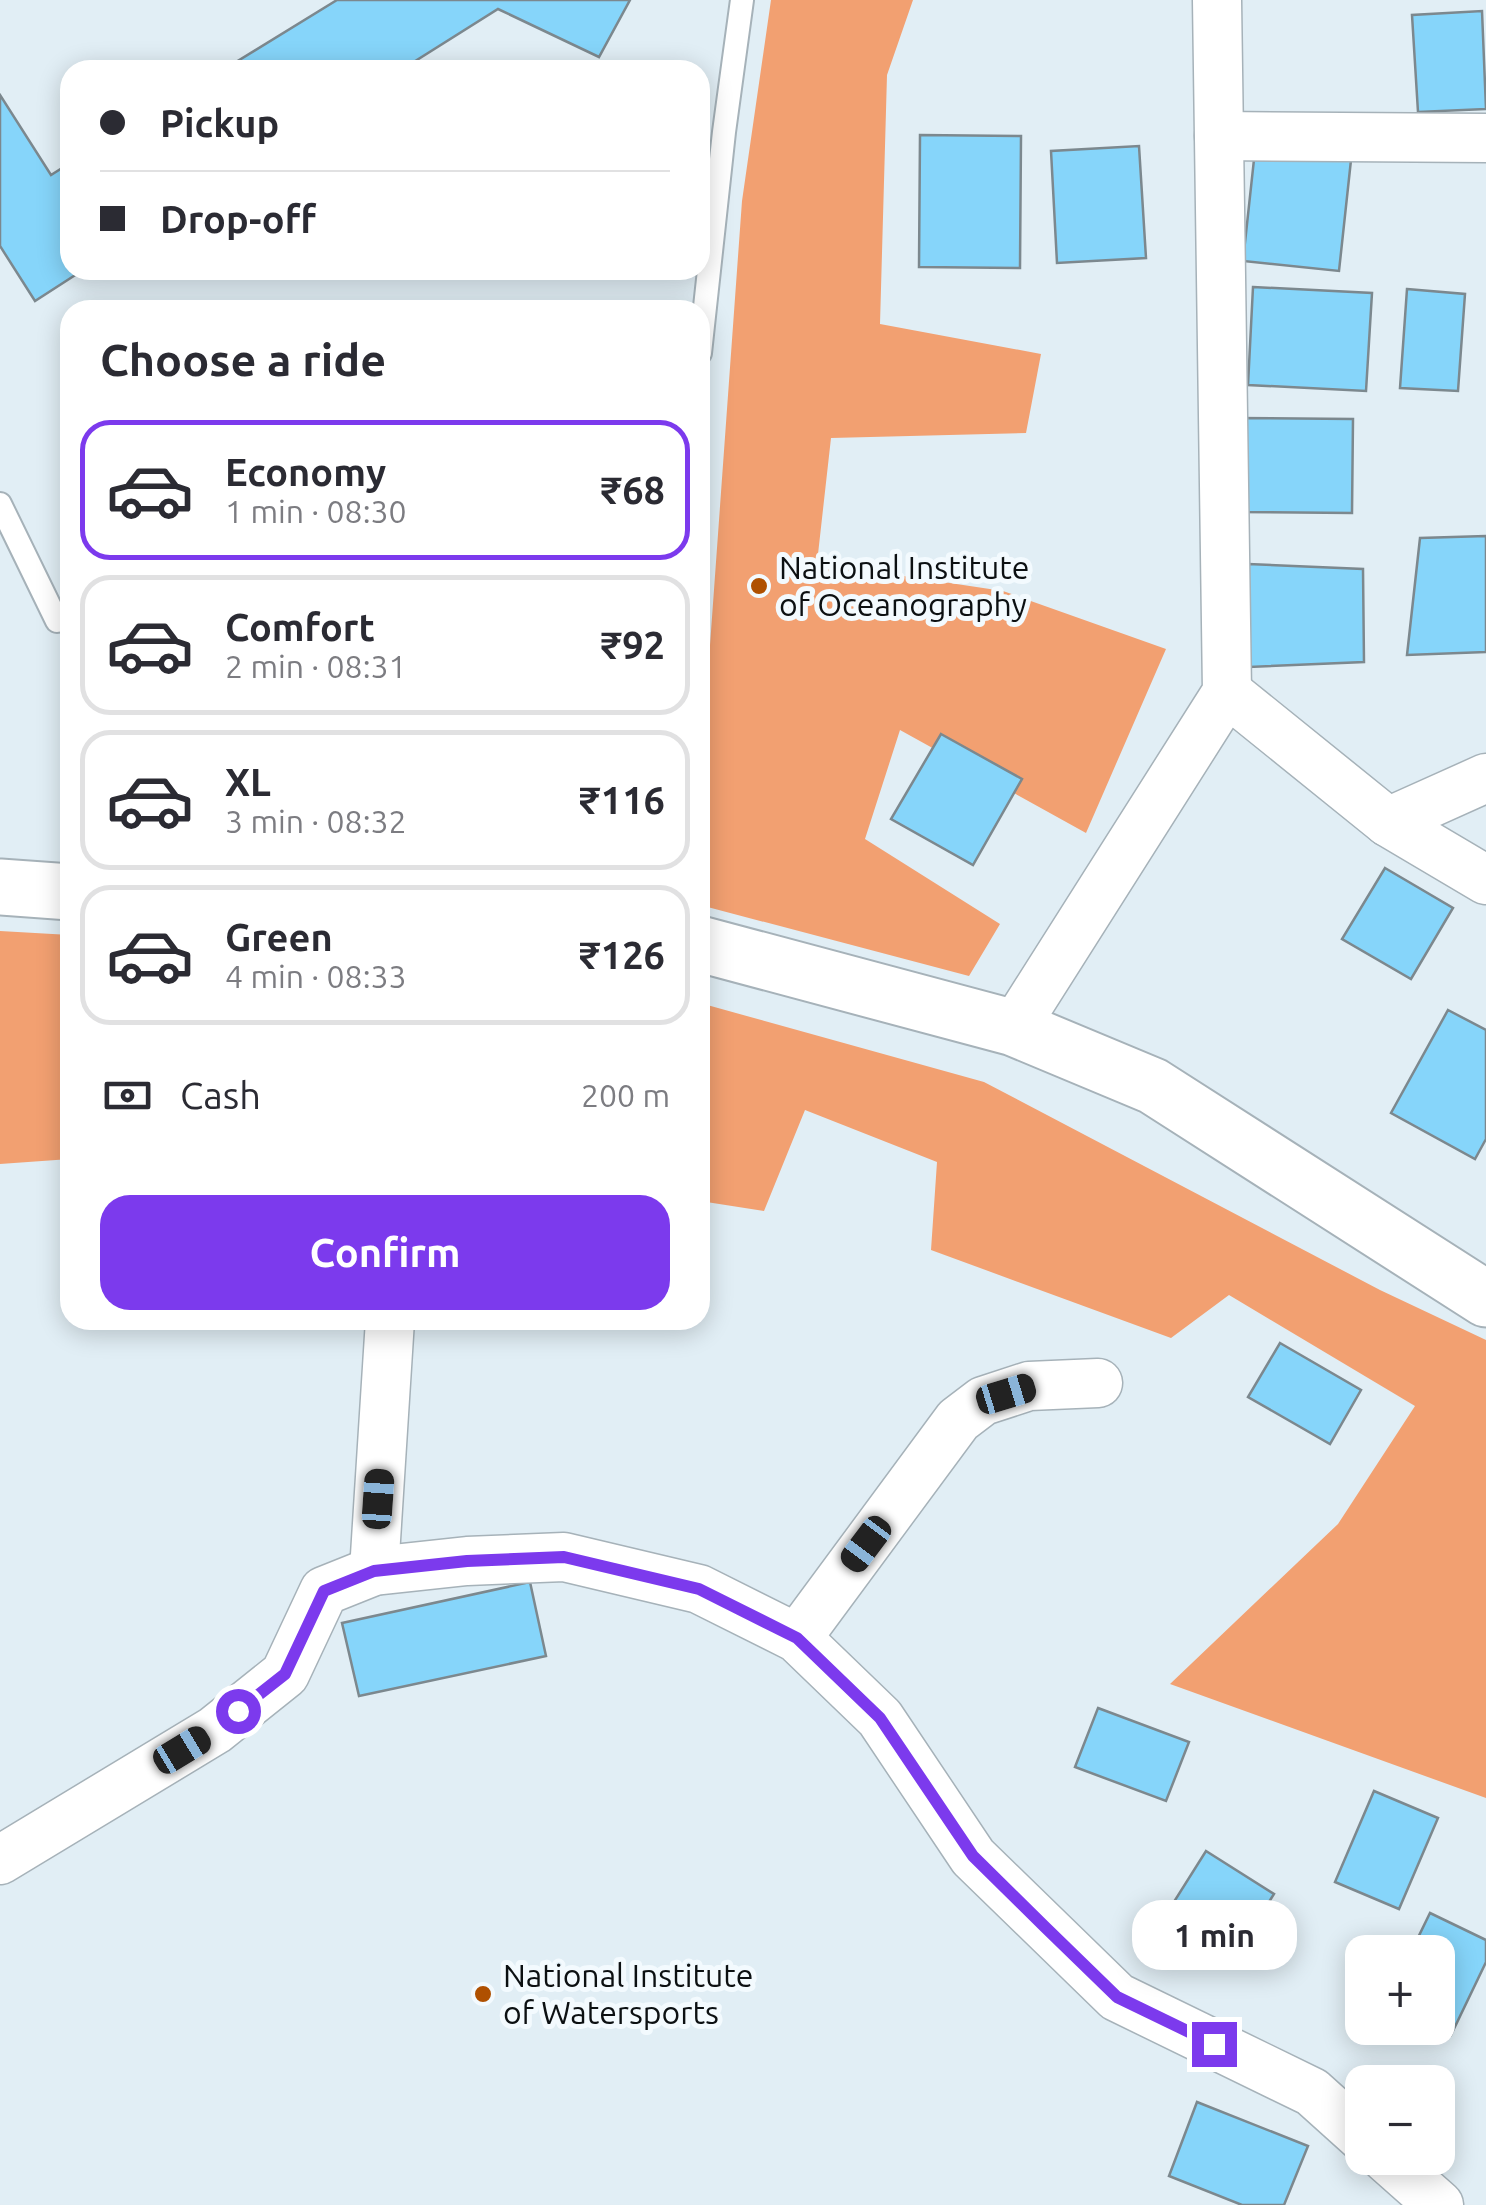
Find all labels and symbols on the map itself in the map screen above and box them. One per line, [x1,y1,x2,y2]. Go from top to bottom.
place label: National Institute of Oceanography [779,549,1030,622]
marker: National Institute of Oceanography [748,575,770,597]
car [973,1371,1039,1417]
car [361,1468,395,1530]
car [836,1511,896,1577]
route start [216,1689,261,1734]
car [149,1722,215,1778]
callout: 1 min [1132,1899,1296,1969]
place label: National Institute of Watersports [503,1957,754,2030]
marker: National Institute of Watersports [472,1983,494,2005]
route end [1192,2022,1237,2067]

